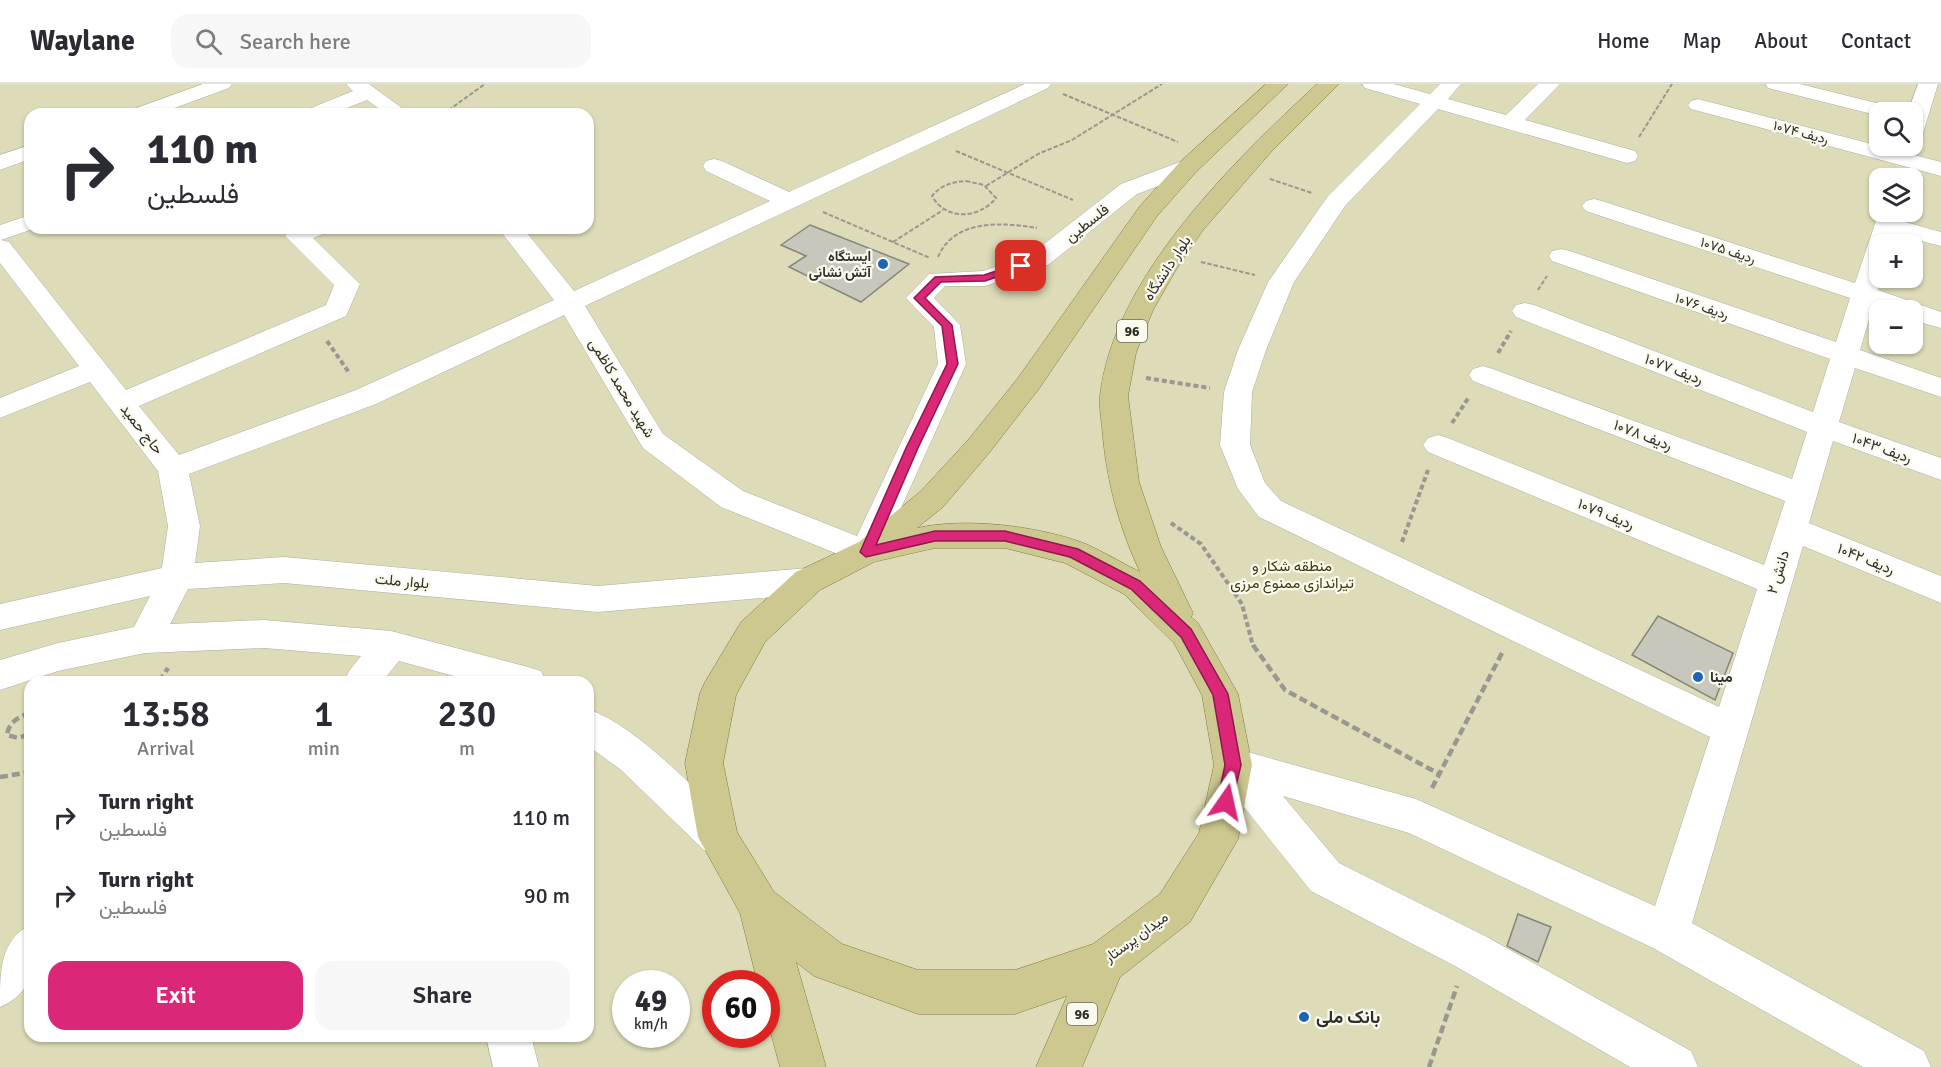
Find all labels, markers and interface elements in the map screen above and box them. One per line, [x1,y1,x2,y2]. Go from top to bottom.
search box [171,14,591,68]
text: Waylane [30,24,135,58]
icon: search [192,25,225,58]
text: Search here [240,28,351,55]
text: Home [1597,28,1650,54]
text: Map [1683,28,1721,54]
text: About [1754,28,1808,54]
text: Contact [1841,28,1911,54]
map controls [1869,102,1923,354]
button: search [1869,102,1923,156]
street label: ردیف ۱۰۷۴ [1771,117,1831,148]
text: 110 m [147,124,258,175]
icon: right [48,132,126,210]
button: layers [1869,168,1923,222]
text: فلسطین [147,178,239,211]
street label: فلسطین [1061,200,1113,247]
street label: بلوار دانشگاه [1139,232,1195,304]
street label: ردیف ۱۰۷۵ [1698,234,1758,267]
button: + [1869,234,1923,288]
pin [995,240,1046,291]
place label: ایستگاه آتش نشانی [809,248,872,281]
icon: arrive [1004,249,1037,282]
marker: ایستگاه آتش نشانی [876,257,890,271]
street label: ردیف ۱۰۷۶ [1673,289,1731,324]
button: − [1869,300,1923,354]
road number: 96 [1117,320,1147,342]
street label: شهید محمد کاظمی [584,335,659,442]
street label: ردیف ۱۰۷۷ [1642,350,1706,388]
street label: حاج حمید [115,400,167,459]
street label: ردیف ۱۰۷۸ [1611,416,1675,454]
street label: ردیف ۱۰۴۳ [1850,429,1914,467]
street label: ردیف ۱۰۷۹ [1575,494,1637,534]
street label: ردیف ۱۰۴۲ [1835,539,1897,579]
street label: دانش ۲ [1763,548,1794,596]
park label: منطقه شکار و تیراندازی ممنوع مرزی [1230,557,1354,594]
street label: بلوار ملت [374,570,430,592]
place label: مینا [1710,668,1733,686]
marker: مینا [1691,670,1705,684]
text: 13:58 [122,692,210,737]
text: 1 [314,692,334,737]
text: 230 [438,692,496,737]
text: Arrival [137,736,195,761]
text: min [308,736,340,761]
text: m [459,736,475,761]
position arrow [1194,770,1258,834]
text: Turn right [99,788,194,815]
icon: right [48,801,81,834]
text: 110 m [512,804,570,831]
text: فلسطین [99,817,167,842]
text: Turn right [99,866,194,893]
icon: right [48,879,81,912]
text: 90 m [524,882,570,909]
text: فلسطین [99,895,167,920]
street label: میدان پرستار [1100,908,1172,968]
button: Exit [48,961,303,1030]
button: Share [315,961,570,1030]
speed limit sign: 60 [702,970,780,1048]
text: 49 [635,983,667,1020]
road number: 96 [1067,1003,1097,1025]
place label: بانک ملی [1316,1006,1380,1028]
marker: بانک ملی [1297,1010,1311,1024]
text: km/h [634,1015,668,1033]

